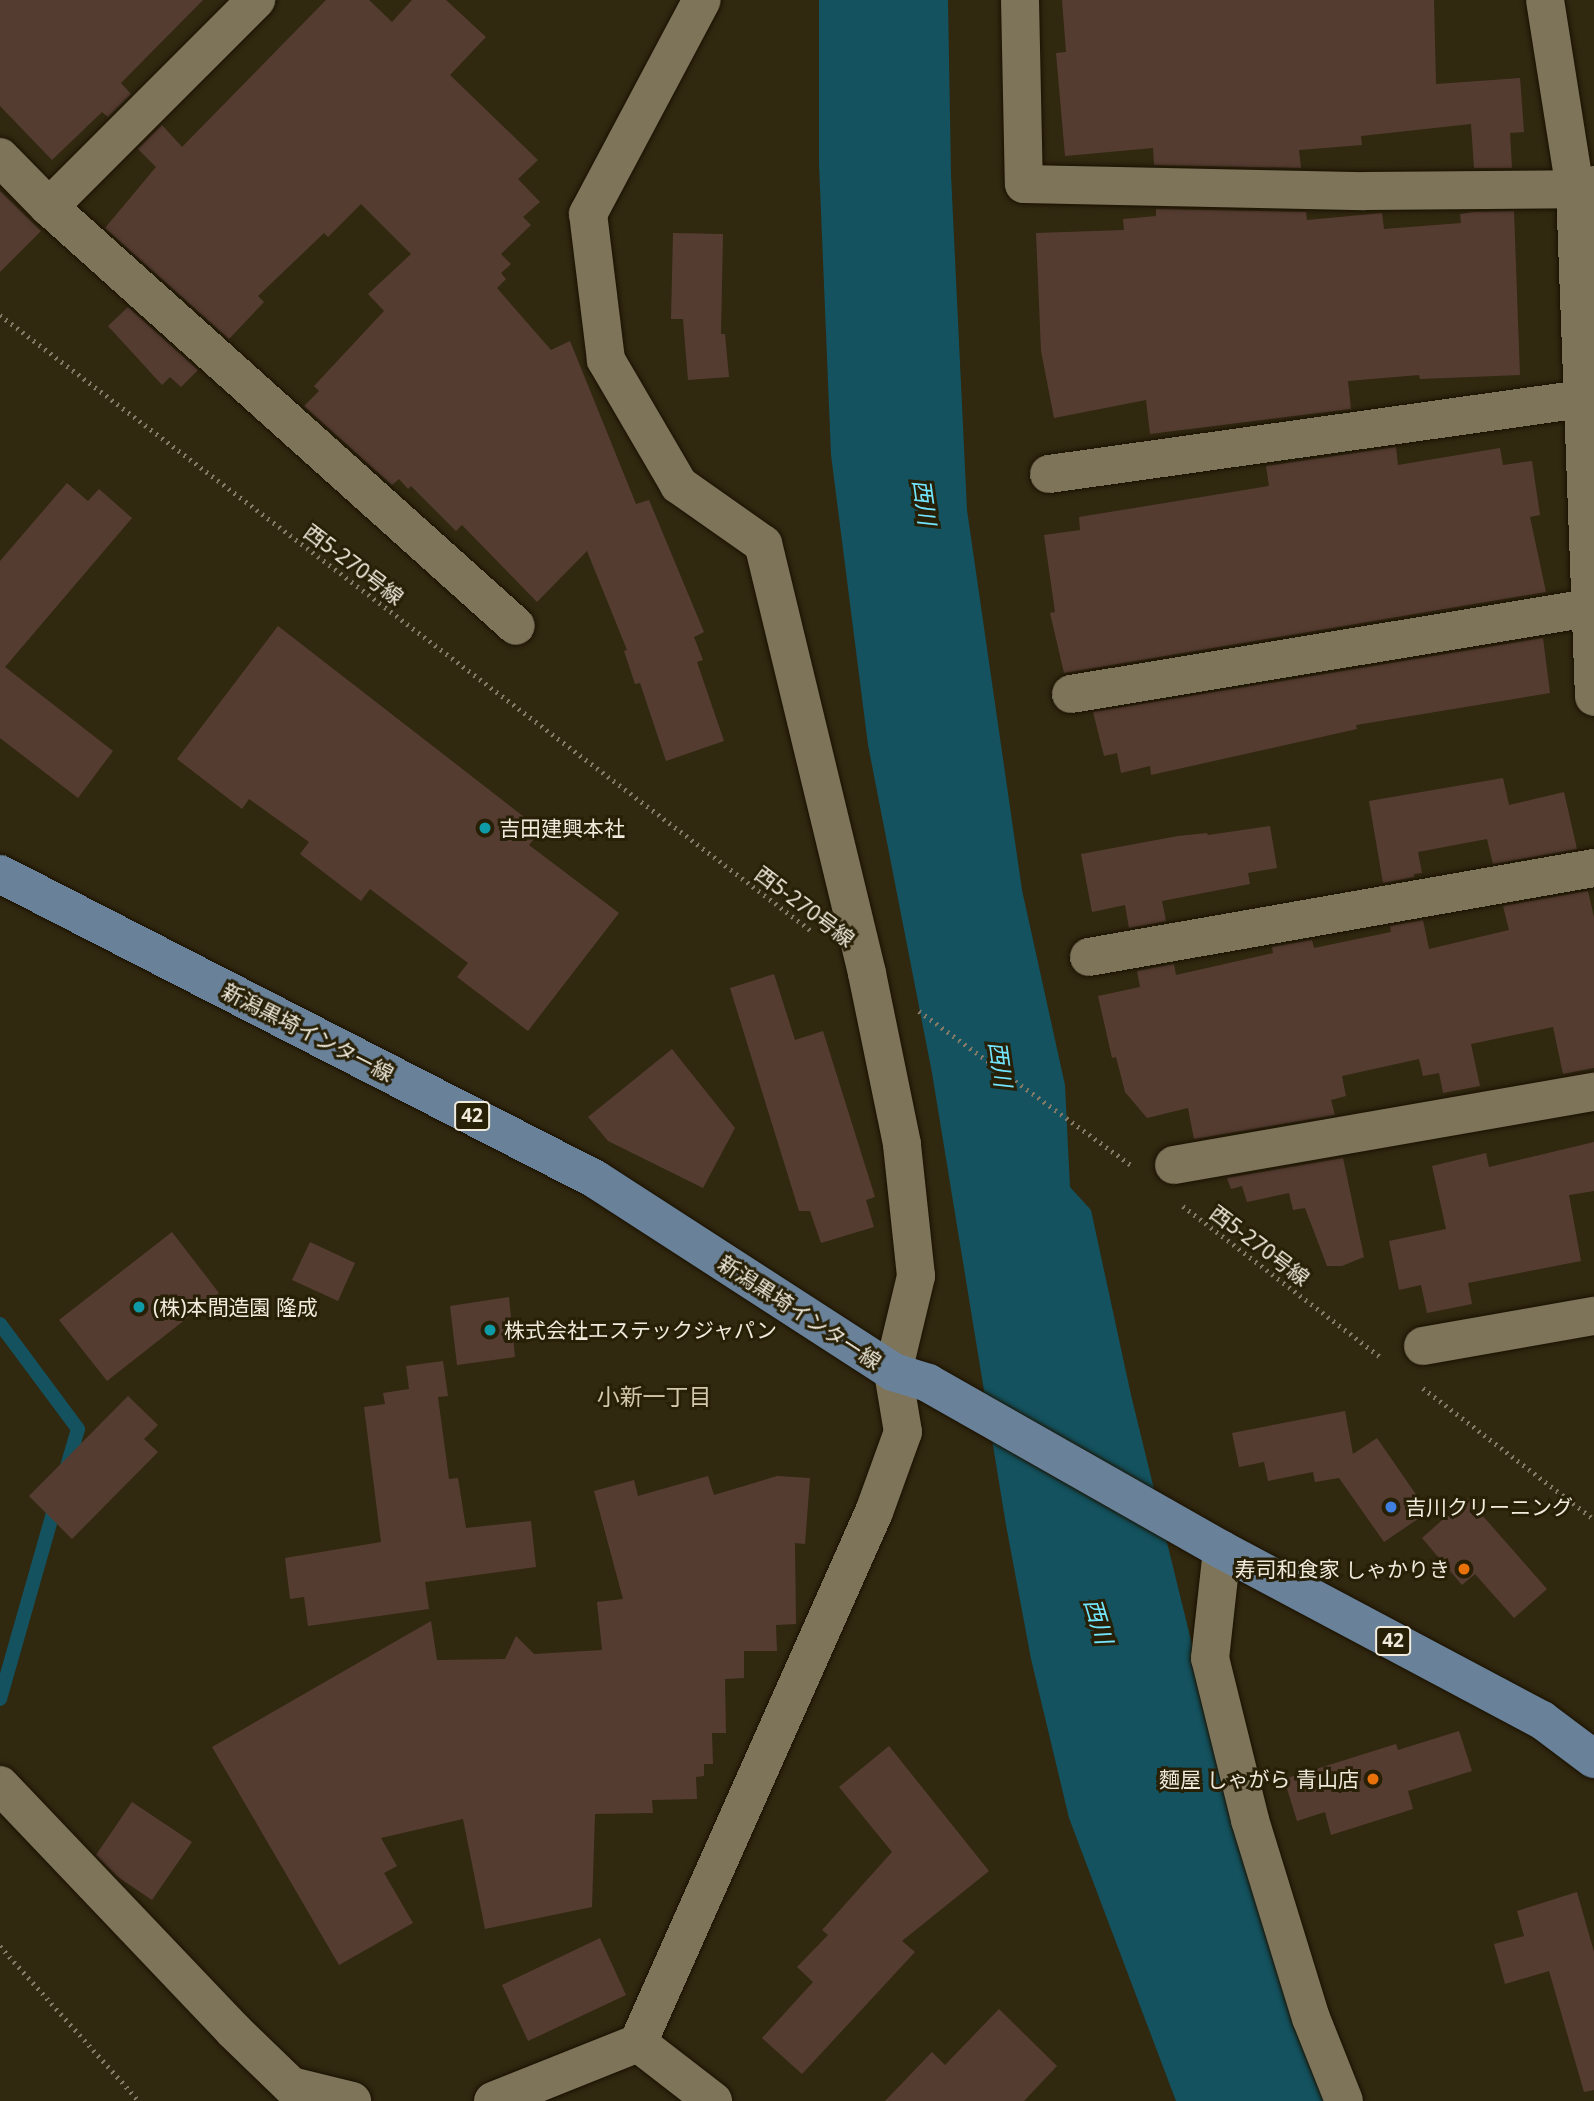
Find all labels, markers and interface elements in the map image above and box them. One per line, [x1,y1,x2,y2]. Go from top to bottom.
water label: 西川 [908,477,942,527]
street label: 西5-270号線 [299,518,409,610]
place label: 吉田建興本社 [499,815,625,841]
marker: 吉田建興本社 [477,820,493,836]
street label: 西5-270号線 [750,860,860,952]
street label: 新潟黒埼インター線 [218,978,398,1086]
water label: 西川 [984,1039,1018,1089]
road number: 42 [453,1100,491,1132]
street label: 西5-270号線 [1205,1199,1315,1291]
street label: 新潟黒埼インター線 [714,1250,886,1374]
place label: (株)本間造園 隆成 [153,1294,318,1320]
marker: (株)本間造園 隆成 [131,1299,147,1315]
place label: 株式会社エステックジャパン [504,1317,777,1343]
marker: 株式会社エステックジャパン [482,1322,498,1338]
district label: 小新一丁目 [597,1382,711,1410]
place label: 吉川クリーニング [1405,1494,1573,1520]
marker: 吉川クリーニング [1383,1499,1399,1515]
place label: 寿司和食家 しゃかりき [1235,1556,1450,1582]
marker: 寿司和食家 しゃかりき [1456,1561,1472,1577]
water label: 西川 [1079,1595,1119,1647]
road number: 42 [1374,1625,1412,1656]
place label: 麵屋 しゃがら 青山店 [1159,1766,1359,1792]
marker: 麵屋 しゃがら 青山店 [1365,1771,1381,1787]

